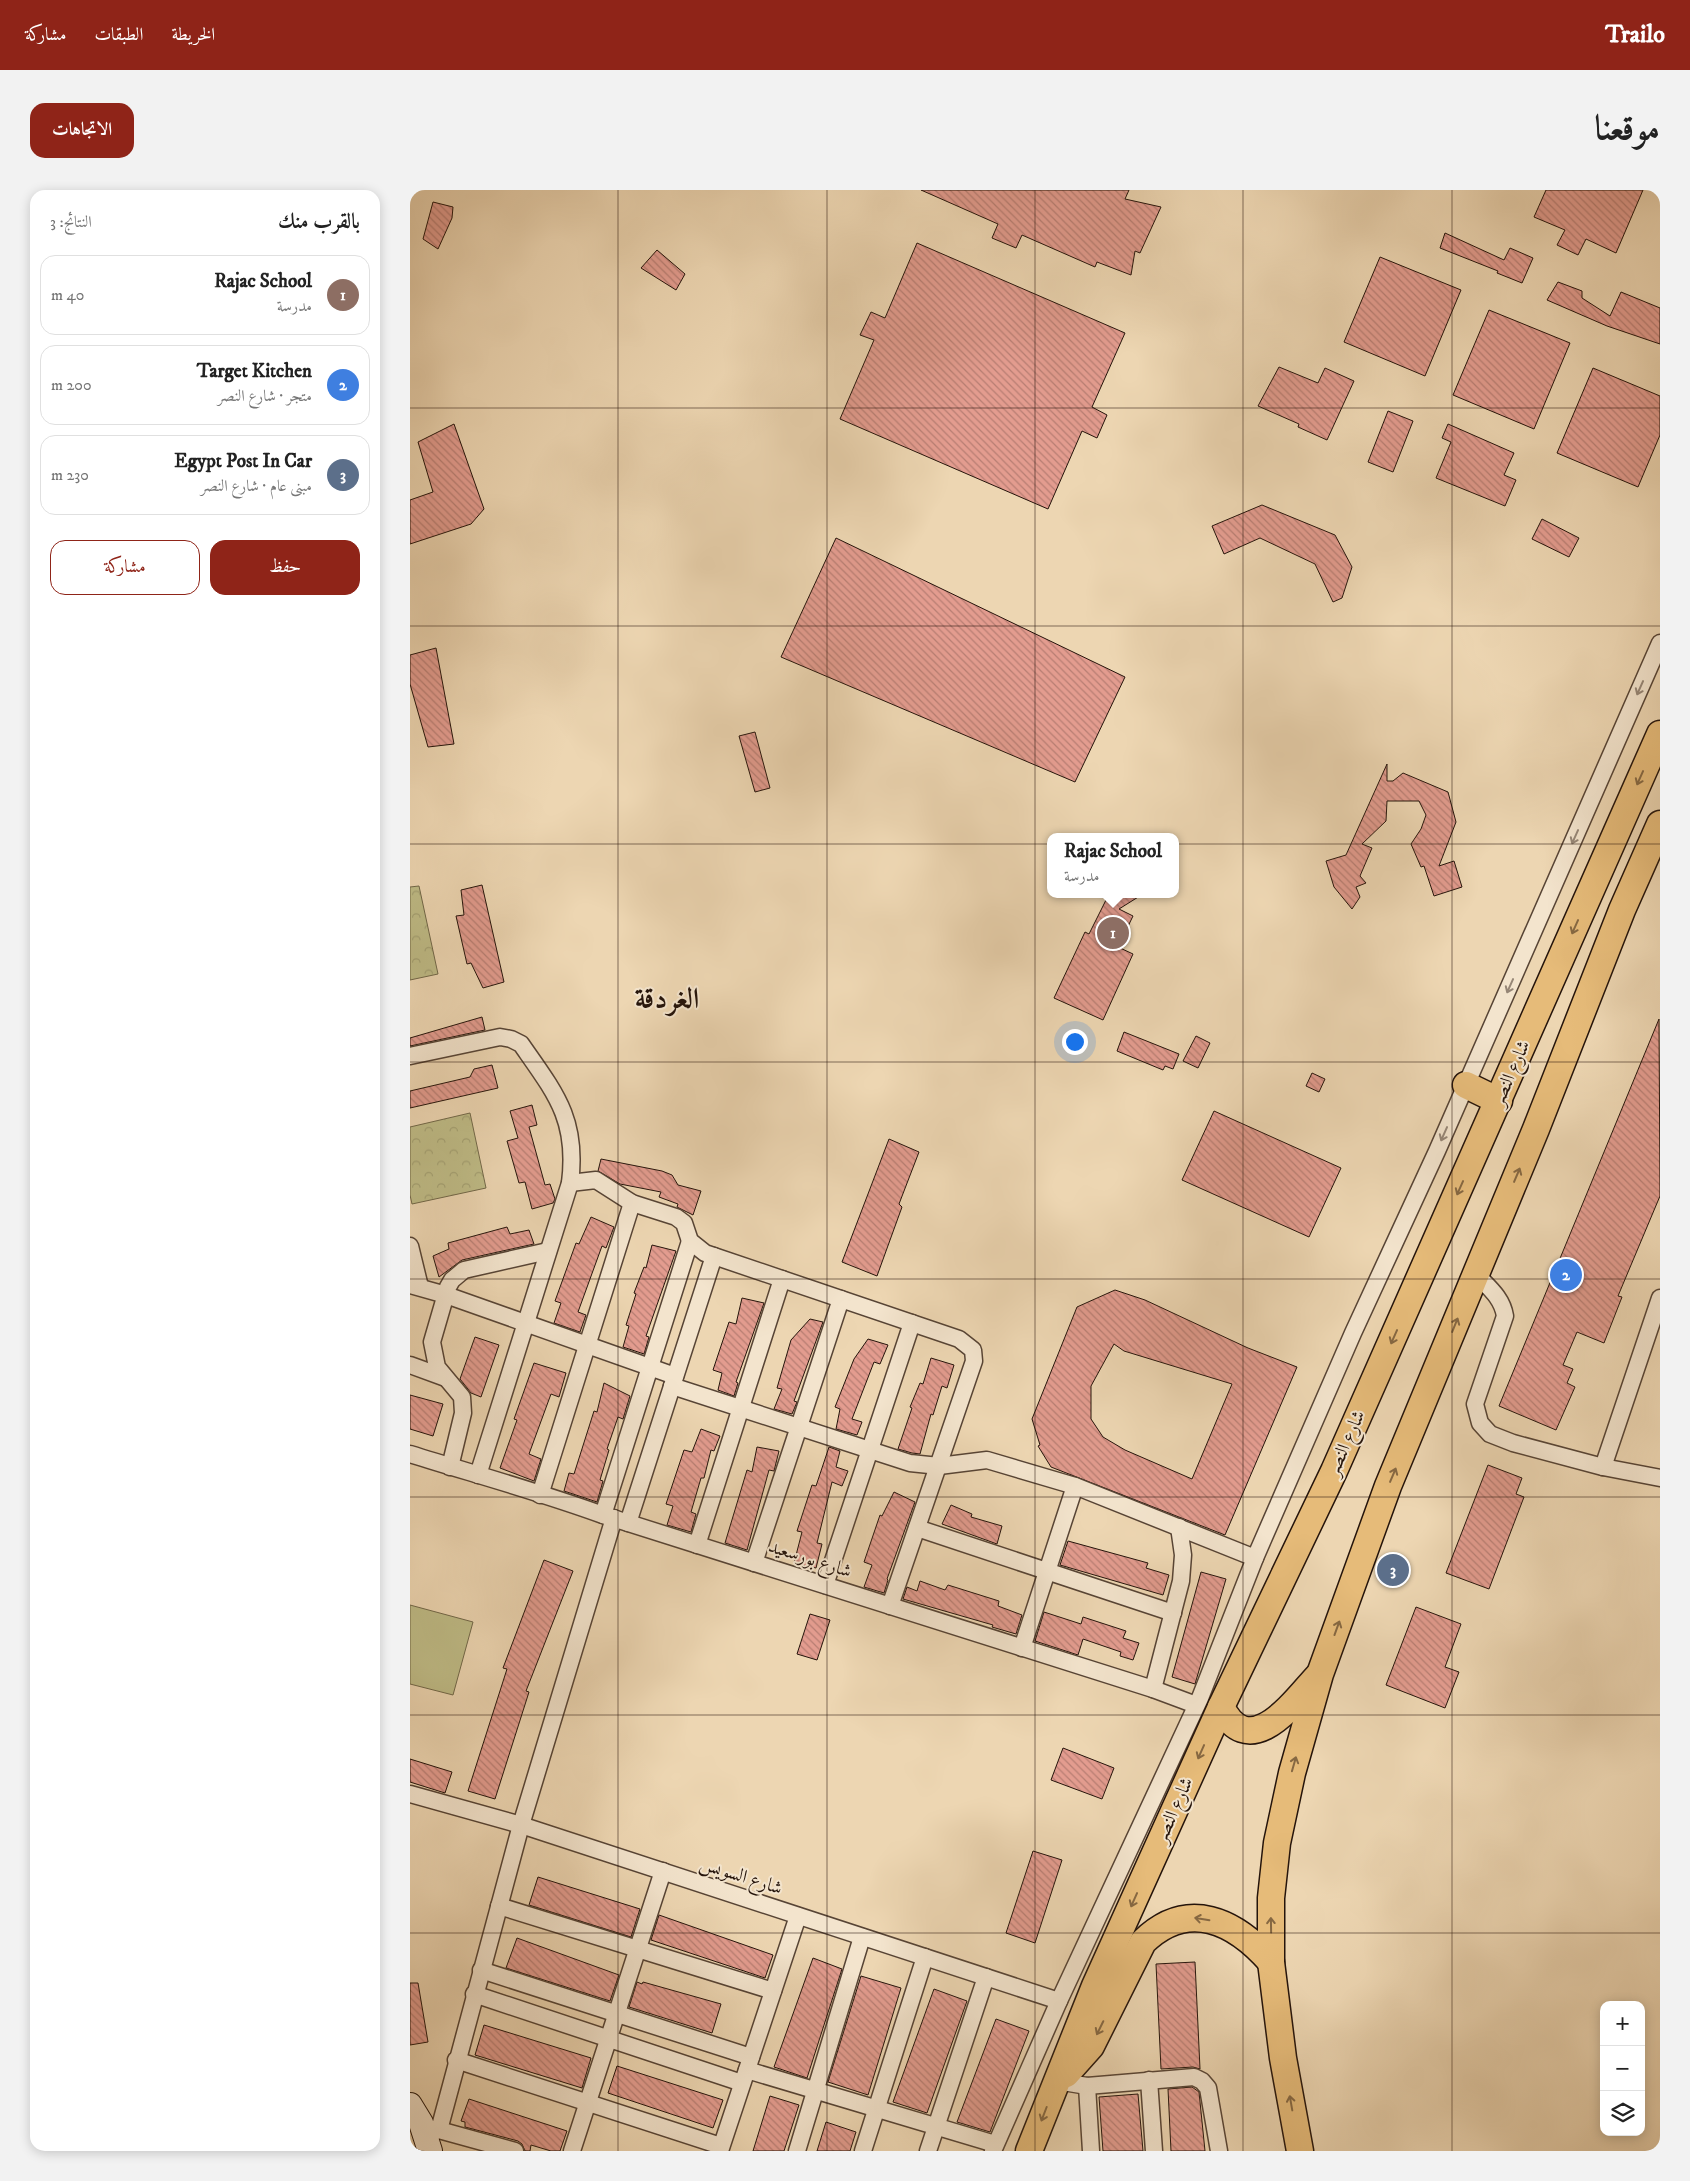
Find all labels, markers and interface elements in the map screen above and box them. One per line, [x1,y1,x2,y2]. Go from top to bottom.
text: Trailo [1605,20,1665,50]
text: مشاركة [25,24,66,46]
text: الطبقات [94,24,143,46]
text: الخريطة [171,24,215,46]
button: الاتجاهات [30,103,134,158]
text: موقعنا [1595,107,1660,151]
text: بالقرب منك [278,209,360,235]
text: النتائج: 3 [50,212,92,232]
text: Rajac School [214,270,312,293]
text: 40 m [51,285,84,305]
text: 1 [340,285,346,305]
text: مدرسة [277,296,312,316]
text: Target Kitchen [197,360,312,383]
text: 200 m [51,375,92,395]
text: 2 [339,375,347,395]
text: متجر · شارع النصر [218,386,312,406]
text: Egypt Post In Car [174,450,312,473]
text: 230 m [51,465,89,485]
text: 3 [340,465,346,485]
text: مبنى عام · شارع النصر [201,476,312,496]
button: مشاركة [50,540,200,595]
button: حفظ [210,540,360,595]
one-way arrow [1635,680,1645,695]
one-way arrow [1635,770,1645,785]
one-way arrow [1570,829,1580,844]
popup [1047,833,1179,898]
text: Rajac School [1064,840,1162,863]
text: مدرسة [1064,866,1099,886]
pin: 1 [1097,914,1129,952]
one-way arrow [1570,919,1580,934]
one-way arrow [1504,978,1514,993]
district label: الغردقة [635,982,699,1018]
your location [1062,1029,1088,1055]
street label: شارع النصر [1486,1037,1538,1112]
one-way arrow [1439,1126,1449,1141]
one-way arrow [1513,1168,1522,1183]
one-way arrow [1455,1180,1465,1195]
pin: 2 [1550,1256,1582,1294]
one-way arrow [1451,1318,1461,1333]
one-way arrow [1389,1329,1399,1344]
street label: شارع النصر [1321,1407,1373,1482]
one-way arrow [1388,1468,1398,1483]
street label: شارع بورسعيد [765,1535,855,1586]
pin: 3 [1377,1551,1409,1589]
one-way arrow [1333,1621,1342,1636]
one-way arrow [1195,1744,1205,1759]
one-way arrow [1290,1757,1300,1773]
street label: شارع النصر [1149,1774,1201,1849]
street label: شارع السويس [696,1852,785,1903]
one-way arrow [1128,1892,1138,1907]
one-way arrow [1194,1913,1210,1923]
one-way arrow [1266,1917,1276,1933]
map controls [1600,2001,1645,2136]
button: + [1600,2001,1645,2046]
one-way arrow [1095,2020,1105,2035]
button: − [1600,2046,1645,2091]
button: layers [1600,2091,1645,2136]
one-way arrow [1286,2095,1296,2111]
one-way arrow [1039,2106,1048,2121]

